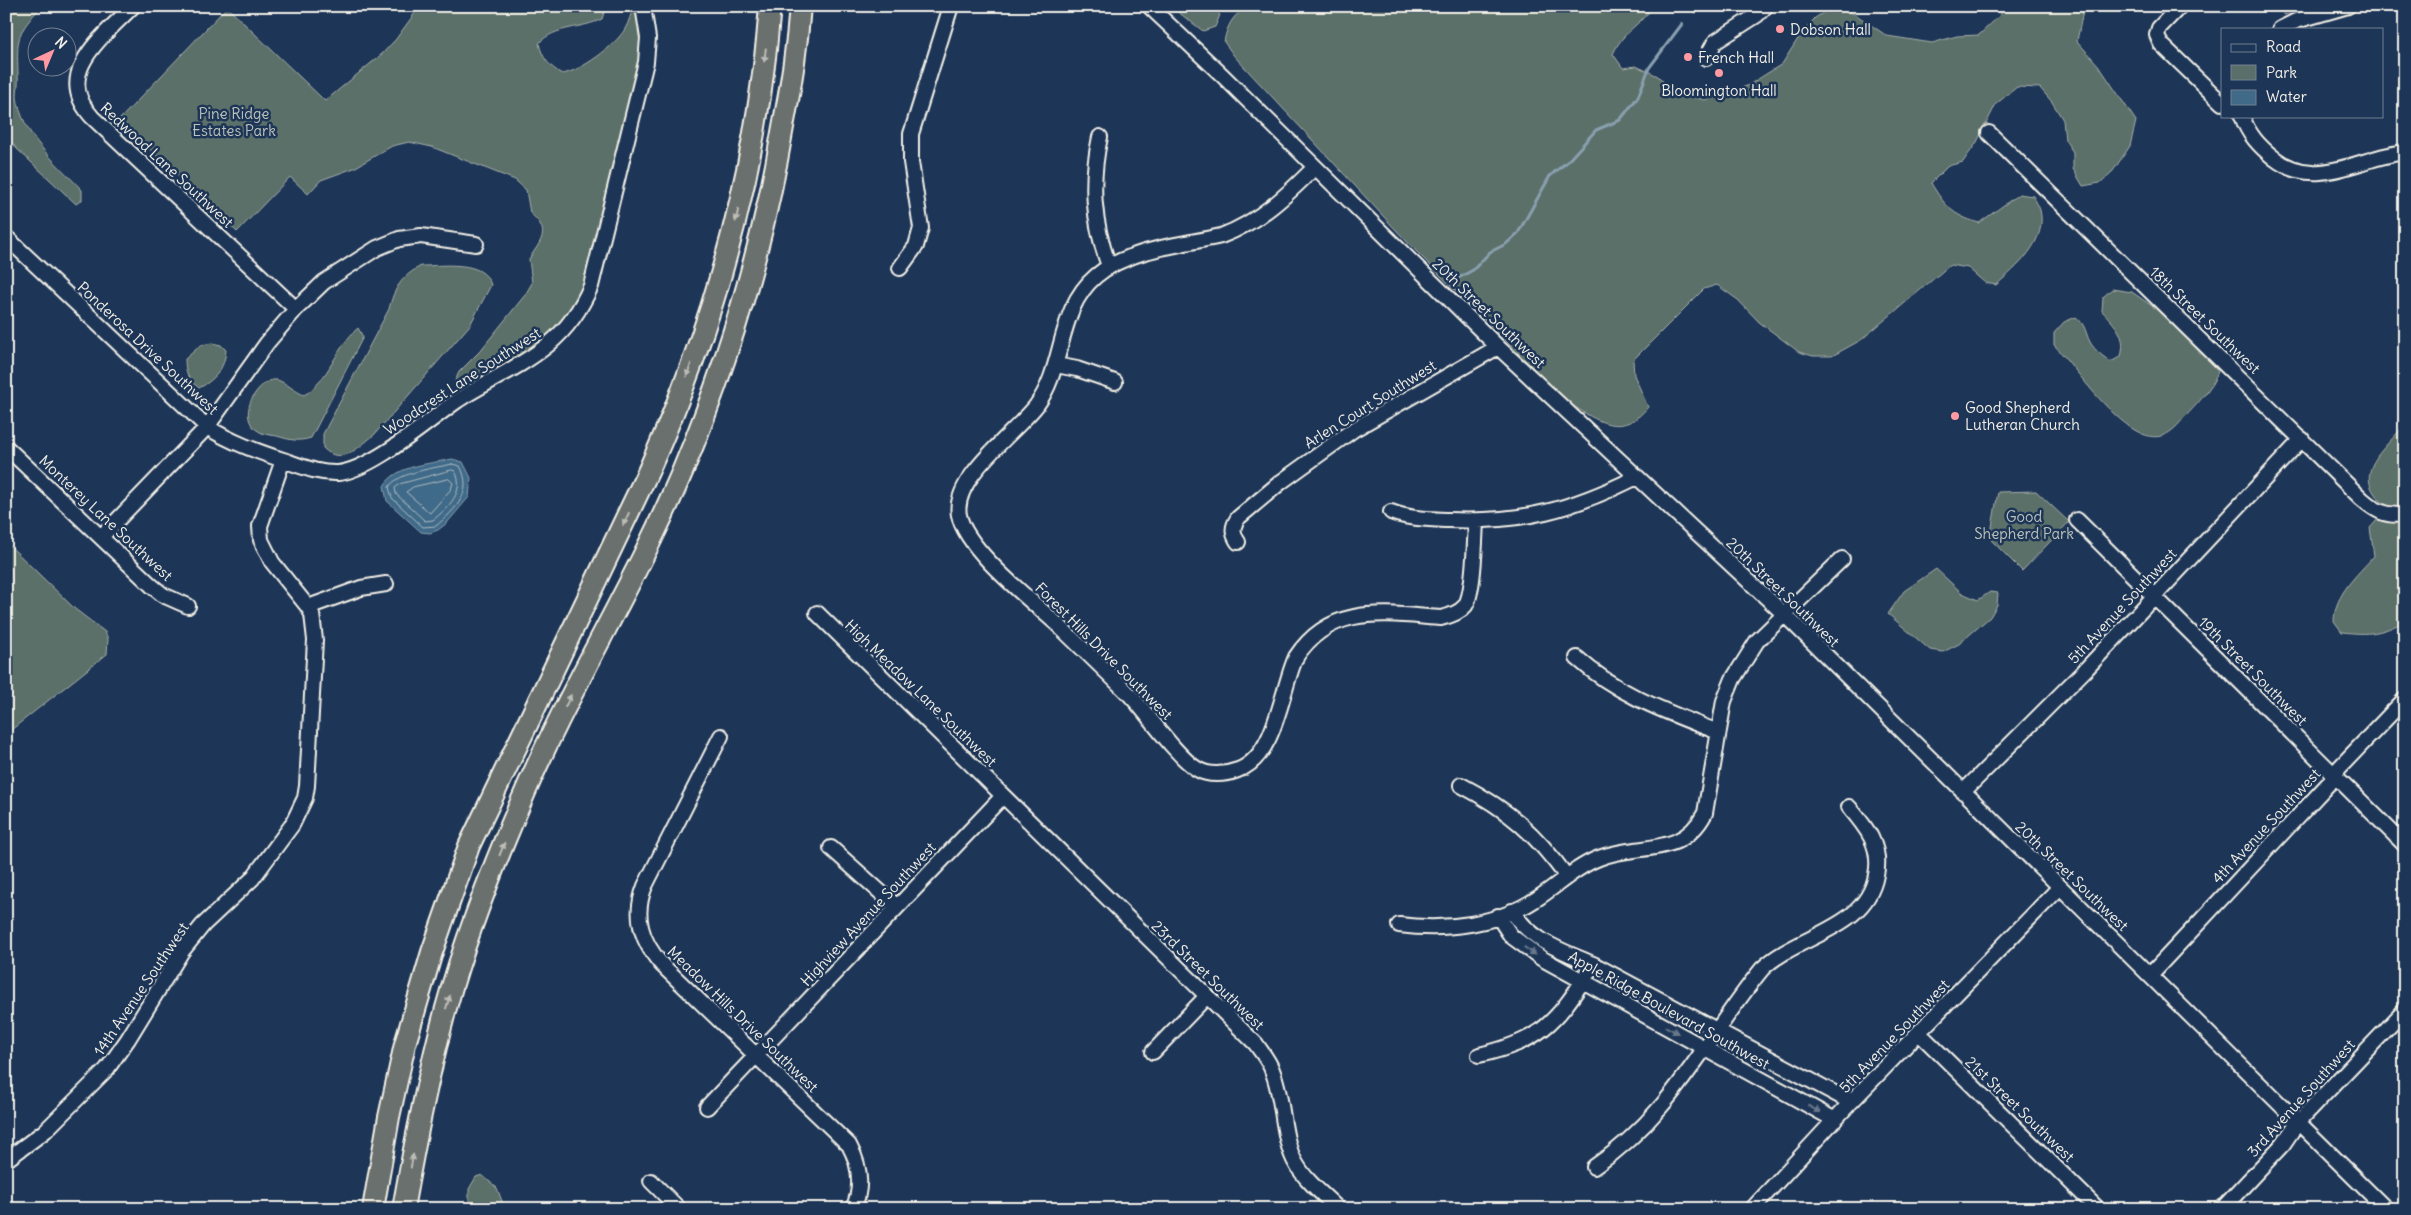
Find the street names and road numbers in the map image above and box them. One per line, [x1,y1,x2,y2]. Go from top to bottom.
street label: Redwood Lane Southwest [97,98,237,232]
street label: 20th Street Southwest [1428,254,1550,372]
street label: 18th Street Southwest [2146,262,2264,378]
street label: Ponderosa Drive Southwest [74,278,222,418]
street label: Woodcrest Lane Southwest [380,323,544,439]
street label: Arlen Court Southwest [1301,356,1439,452]
street label: Monterey Lane Southwest [35,451,177,585]
street label: 20th Street Southwest [1722,533,1844,651]
street label: 5th Avenue Southwest [2064,544,2180,668]
street label: Forest Hills Drive Southwest [1031,578,1177,724]
street label: 19th Street Southwest [2195,613,2311,729]
street label: High Meadow Lane Southwest [841,615,1001,771]
street label: 4th Avenue Southwest [2208,764,2324,888]
street label: 20th Street Southwest [2011,817,2133,935]
street label: Highview Avenue Southwest [796,838,940,990]
street label: 23rd Street Southwest [1148,916,1268,1034]
street label: 14th Avenue Southwest [89,919,193,1059]
street label: Meadow Hills Drive Southwest [664,942,822,1096]
street label: Apple Ridge Boulevard Southwest [1565,947,1773,1073]
street label: 5th Avenue Southwest [1835,975,1953,1097]
street label: 3rd Avenue Southwest [2243,1035,2359,1161]
street label: 21st Street Southwest [1962,1052,2078,1166]

